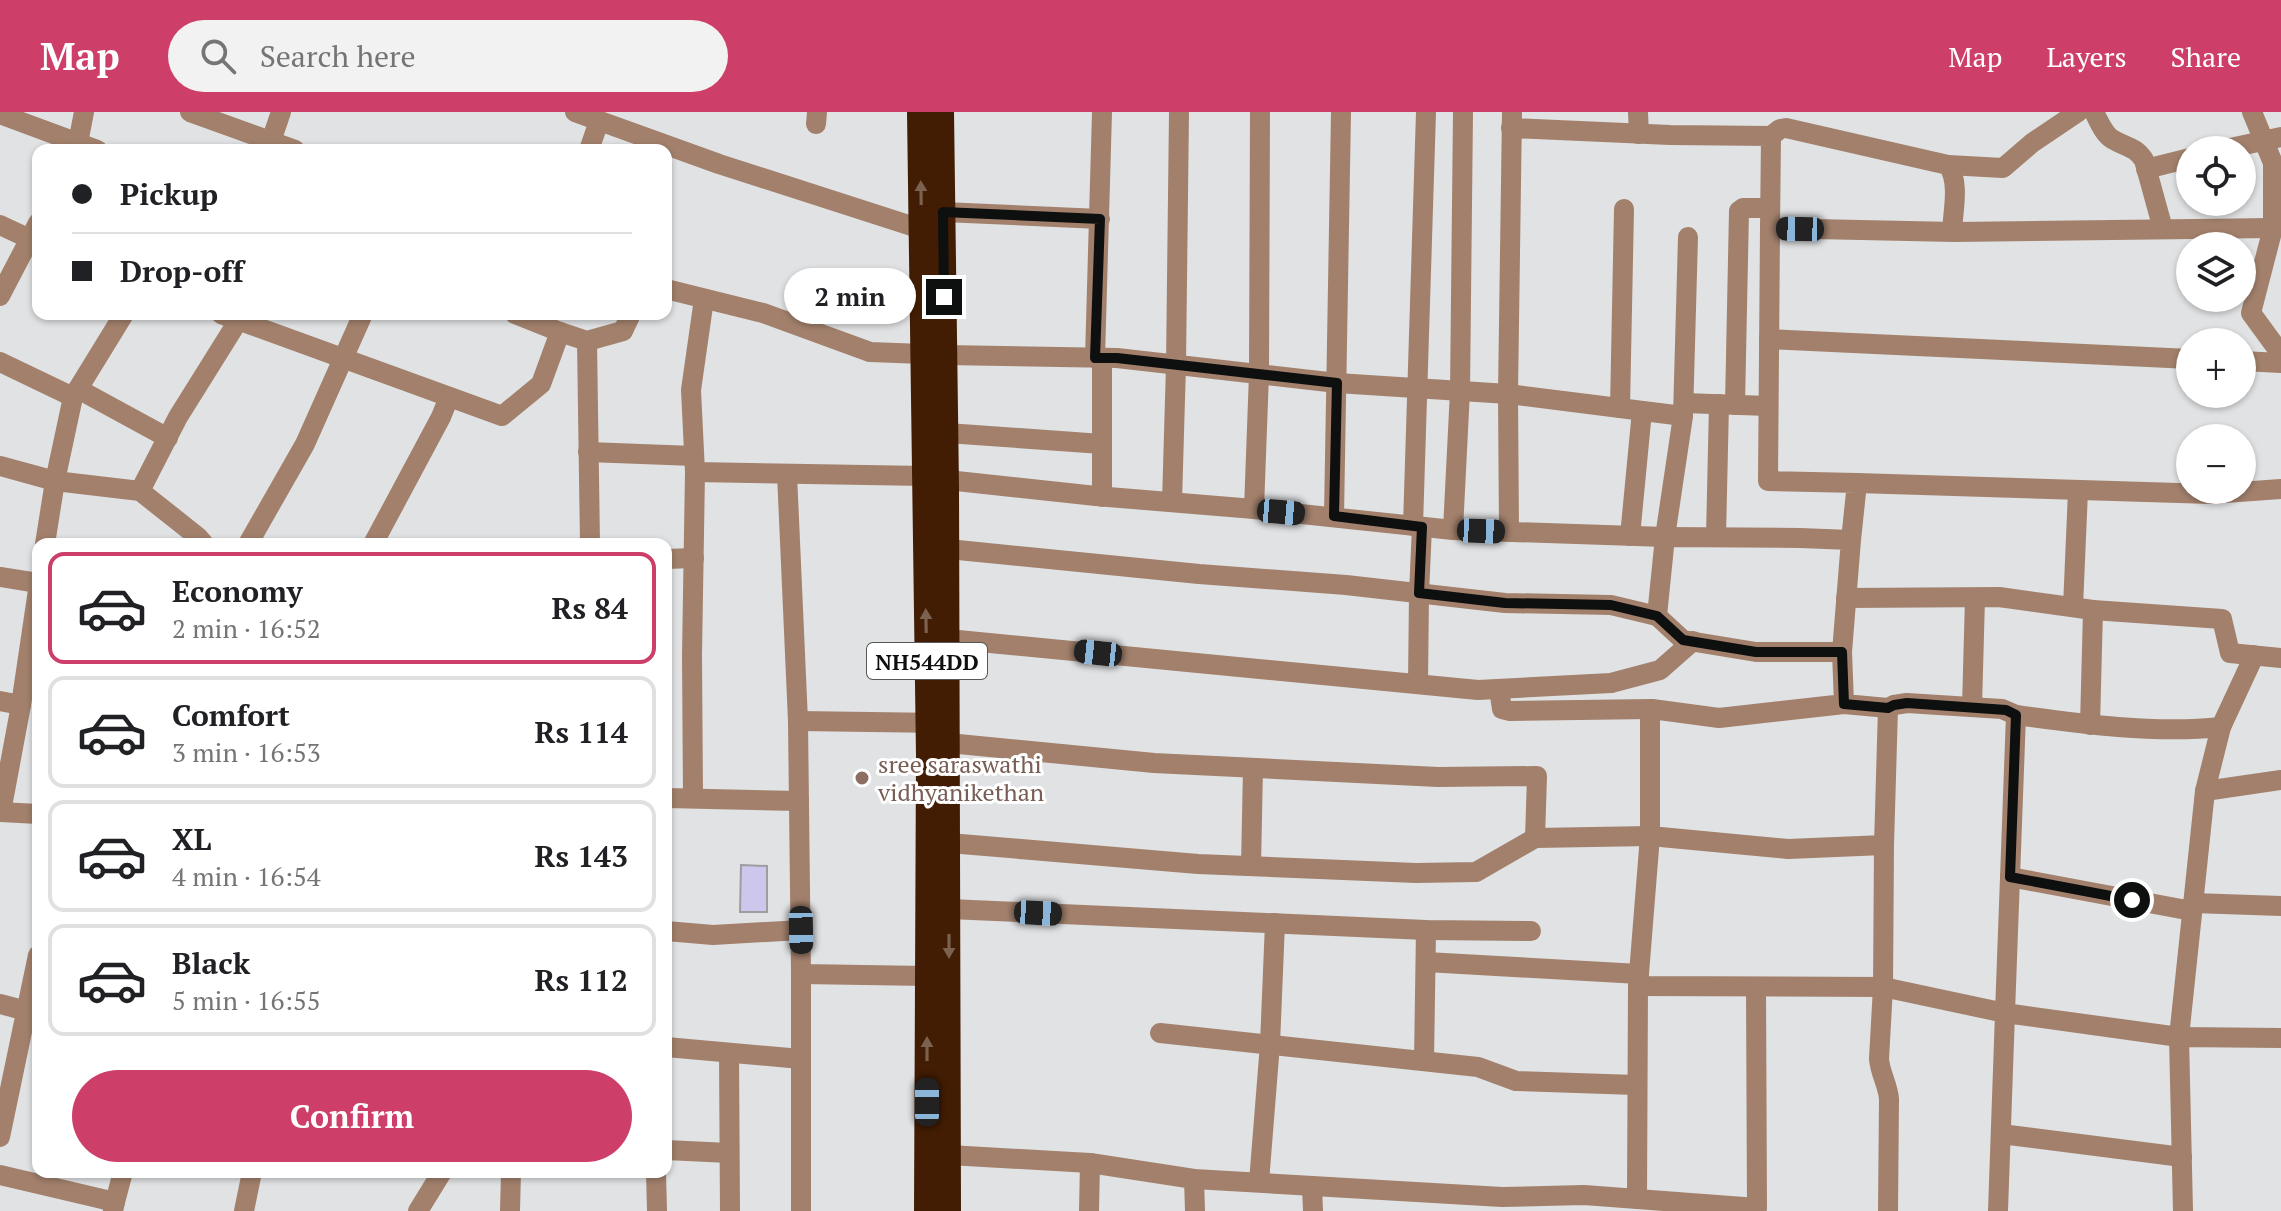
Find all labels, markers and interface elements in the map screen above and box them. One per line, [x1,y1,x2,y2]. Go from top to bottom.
search box [168,20,728,92]
text: Map [40,31,120,81]
icon: search [196,34,240,78]
text: Search here [260,36,416,76]
text: Map [1948,38,2002,75]
text: Layers [2046,38,2127,75]
text: Share [2171,38,2241,75]
map controls [2176,136,2256,504]
button: locate [2176,136,2256,216]
text: Pickup [120,174,218,214]
one-way arrow [915,180,927,205]
car [1776,217,1824,241]
button: layers [2176,232,2256,312]
text: Drop-off [120,251,244,291]
callout: 2 min [784,269,916,325]
text: 2 min [814,279,886,313]
route end [926,279,962,315]
button: + [2176,328,2256,408]
button: − [2176,424,2256,504]
car [1256,498,1306,526]
car [1457,518,1505,544]
text: Economy [172,571,303,611]
icon: car [76,572,148,644]
text: Rs 84 [552,588,628,628]
one-way arrow [920,608,932,633]
text: 2 min · 16:52 [172,611,321,645]
car [1073,639,1123,667]
road number: NH544DD [867,643,987,679]
text: Comfort [172,695,290,735]
icon: car [76,696,148,768]
text: Rs 114 [535,712,628,752]
text: 3 min · 16:53 [172,735,321,769]
place label: sree saraswathi vidhyanikethan [877,748,1044,808]
marker: sree saraswathi vidhyanikethan [853,769,871,787]
text: XL [172,819,211,859]
icon: car [76,820,148,892]
text: Rs 143 [535,836,628,876]
text: 4 min · 16:54 [172,859,321,893]
route start [2114,882,2150,918]
car [1013,900,1063,926]
car [789,906,813,954]
one-way arrow [943,934,956,959]
text: Black [172,943,250,983]
icon: car [76,944,148,1016]
text: Rs 112 [535,960,628,1000]
text: 5 min · 16:55 [172,983,321,1017]
one-way arrow [921,1036,933,1061]
button: Confirm [72,1070,632,1162]
car [915,1078,939,1126]

